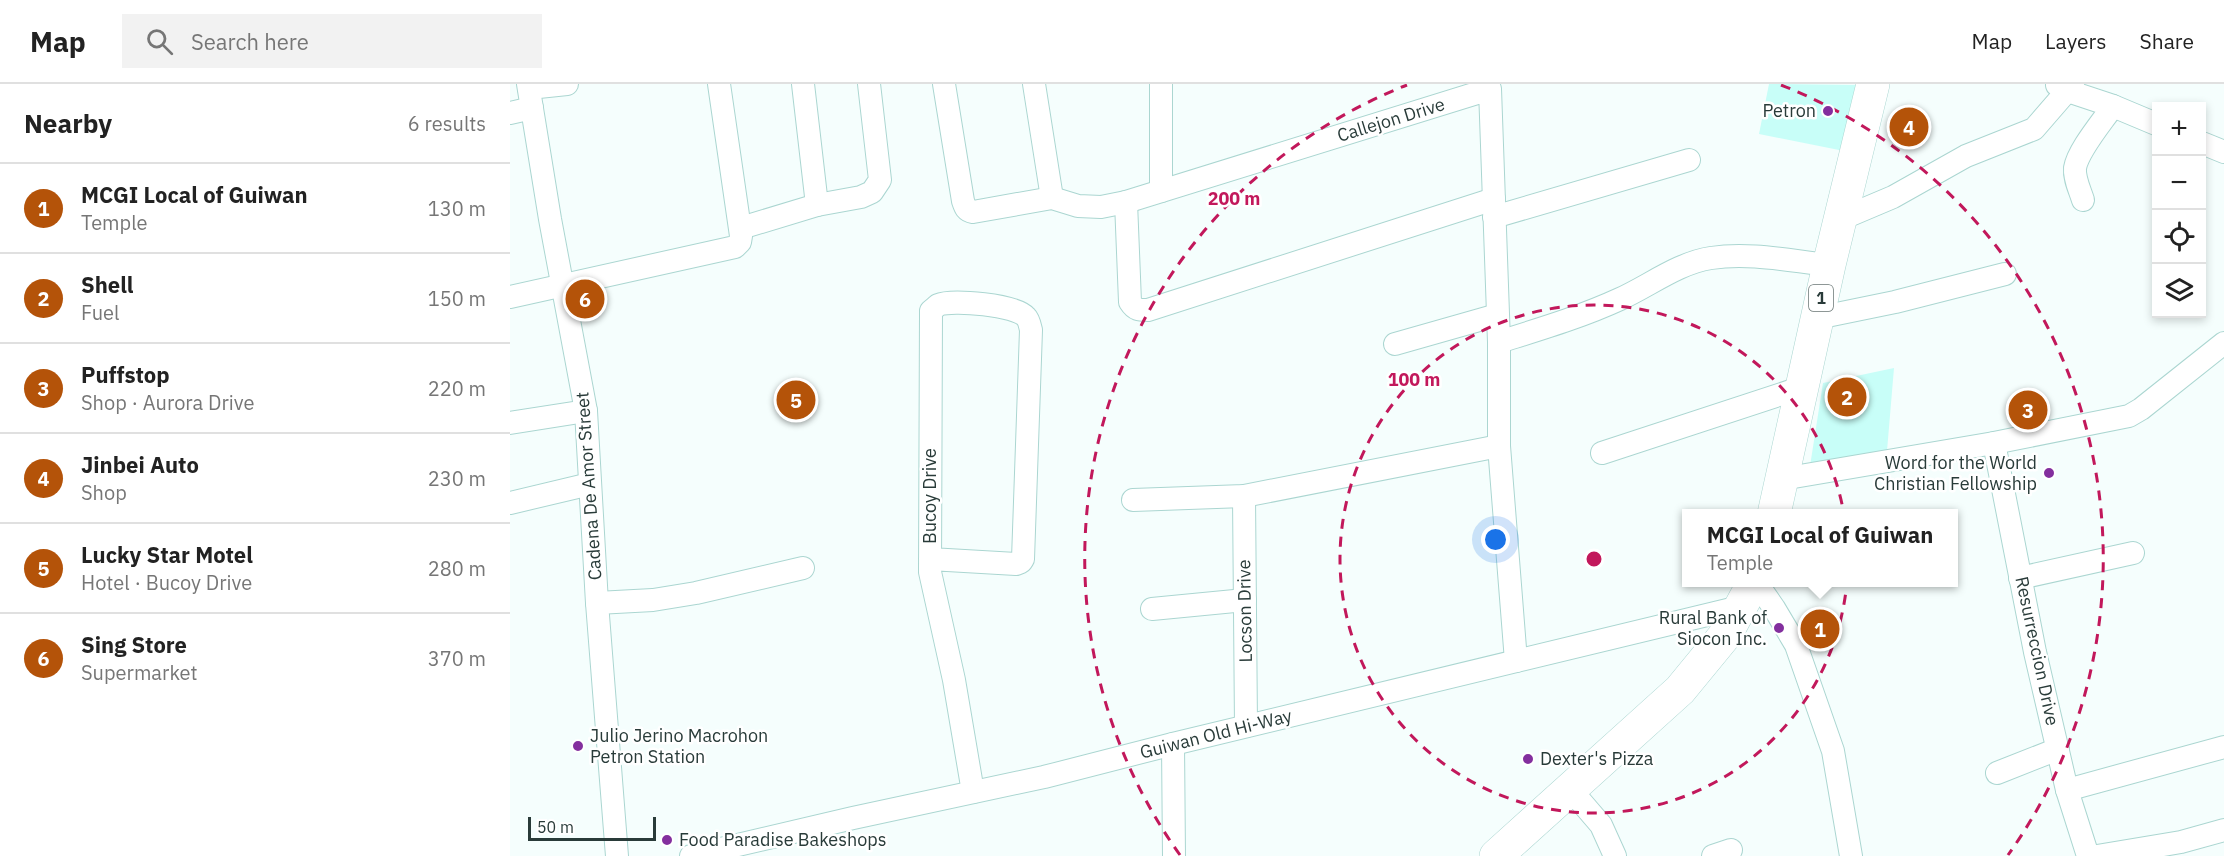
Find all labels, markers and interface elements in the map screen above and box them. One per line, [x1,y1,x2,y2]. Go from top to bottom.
search box [122,14,542,68]
text: Map [30,23,86,60]
icon: search [143,25,176,58]
text: Search here [191,27,309,56]
text: Map [1972,27,2012,55]
text: Layers [2045,27,2107,55]
text: Share [2140,27,2194,55]
street label: Callejon Drive [1334,92,1447,147]
place label: Petron [1762,99,1816,122]
map controls [2152,102,2206,318]
button: + [2152,102,2206,156]
marker: Petron [1821,104,1835,118]
pin: 4 [1890,104,1928,150]
text: Nearby [24,106,112,140]
text: 6 results [408,110,486,137]
button: − [2152,156,2206,210]
text: MCGI Local of Guiwan [81,180,308,209]
text: 200 m [1208,187,1260,210]
text: 1 [38,195,50,222]
text: 130 m [428,195,486,222]
text: Temple [81,209,148,236]
button: locate [2152,210,2206,264]
button: layers [2152,264,2206,318]
text: Shell [81,270,133,299]
pin: 6 [566,276,604,322]
text: 2 [38,285,50,312]
text: 150 m [428,285,486,312]
road number: 1 [1809,285,1833,311]
text: Fuel [81,299,119,326]
text: Puffstop [81,360,170,389]
text: 100 m [1388,368,1440,391]
pin: 2 [1828,374,1866,420]
text: 3 [38,375,50,402]
text: 220 m [428,375,486,402]
pin: 5 [776,378,816,422]
pin: 3 [2008,388,2048,432]
text: Shop · Aurora Drive [81,389,254,416]
street label: Cadena De Amor Street [570,391,607,581]
street label: Bucoy Drive [918,448,941,544]
text: Jinbei Auto [81,450,199,479]
place label: Word for the World Christian Fellowship [1874,451,2037,495]
text: 4 [38,465,50,492]
text: 230 m [428,465,486,492]
marker: Word for the World Christian Fellowship [2042,466,2056,480]
text: Shop [81,479,127,506]
popup [1682,509,1958,587]
text: MCGI Local of Guiwan [1707,520,1933,549]
your location [1481,525,1510,554]
text: Lucky Star Motel [81,540,253,569]
centre of rings [1584,549,1604,569]
text: Temple [1707,549,1773,576]
text: 5 [38,555,50,582]
text: 280 m [428,555,486,582]
street label: Locson Drive [1232,559,1257,663]
text: Hotel · Bucoy Drive [81,569,252,596]
street label: Resurreccion Drive [2010,574,2065,728]
place label: Rural Bank of Siocon Inc. [1659,606,1767,650]
pin: 1 [1800,606,1840,652]
marker: Rural Bank of Siocon Inc. [1772,621,1786,635]
text: Sing Store [81,630,187,659]
text: 6 [38,645,50,672]
text: 370 m [428,645,486,672]
text: Supermarket [81,659,198,686]
street label: Guiwan Old Hi-Way [1137,703,1294,764]
place label: Julio Jerino Macrohon Petron Station [590,724,768,768]
marker: Julio Jerino Macrohon Petron Station [571,739,585,753]
place label: Dexter's Pizza [1540,747,1654,770]
marker: Dexter's Pizza [1521,752,1535,766]
scale bar [528,814,656,842]
text: 50 m [537,817,574,837]
place label: Food Paradise Bakeshops [679,828,887,851]
marker: Food Paradise Bakeshops [660,833,674,847]

